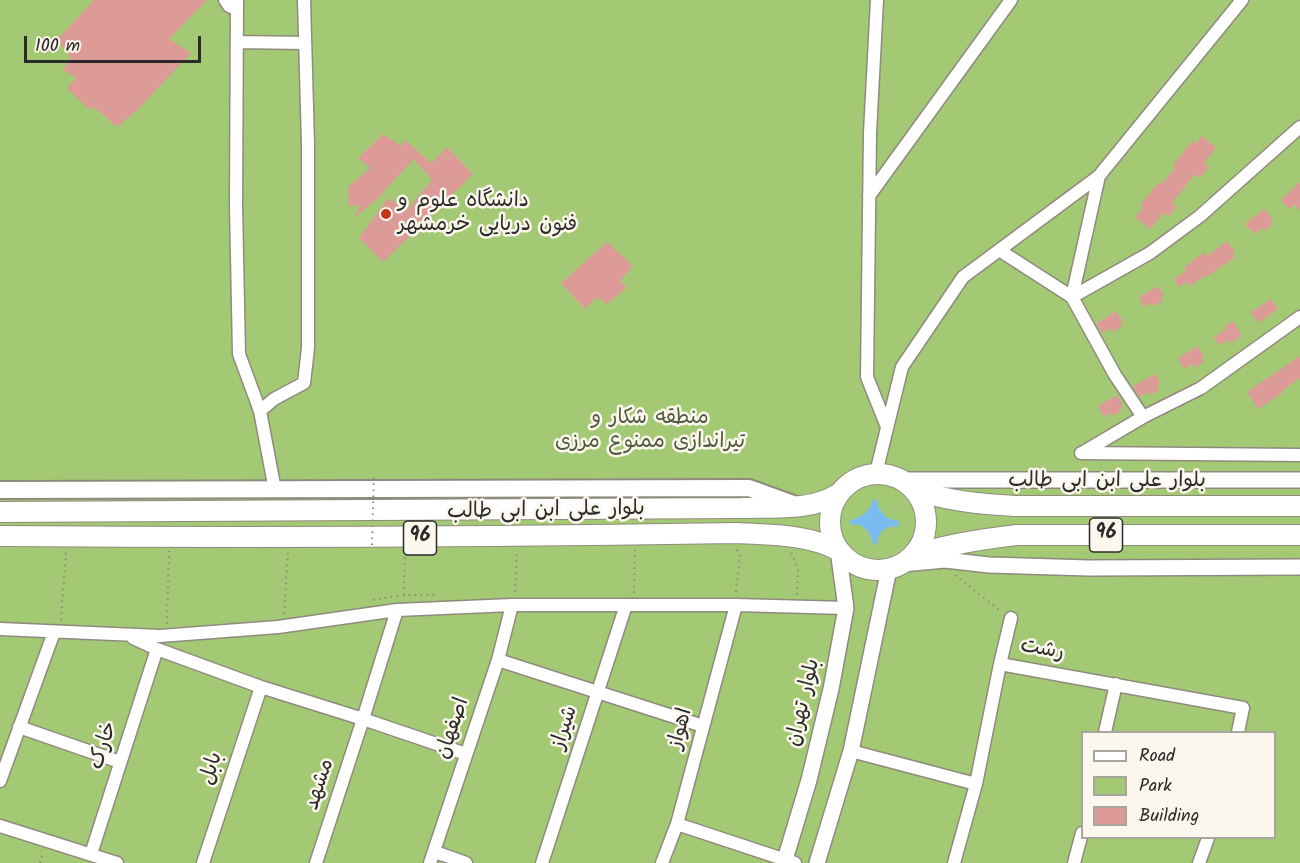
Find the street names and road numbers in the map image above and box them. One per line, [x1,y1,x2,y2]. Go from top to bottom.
street label: بلوار علی ابن ابی طالب [1008,469,1206,495]
street label: بلوار علی ابن ابی طالب [447,498,645,526]
road number: 96 [1090,518,1122,552]
road number: 96 [404,521,436,555]
street label: رشت [1018,635,1066,667]
street label: بلوار تهران [783,657,827,749]
street label: اصفهان [432,695,476,763]
street label: شیراز [547,703,585,753]
street label: اهواز [664,706,700,752]
street label: خارک [85,719,125,773]
street label: بابل [196,749,230,789]
street label: مشهد [301,756,341,814]

